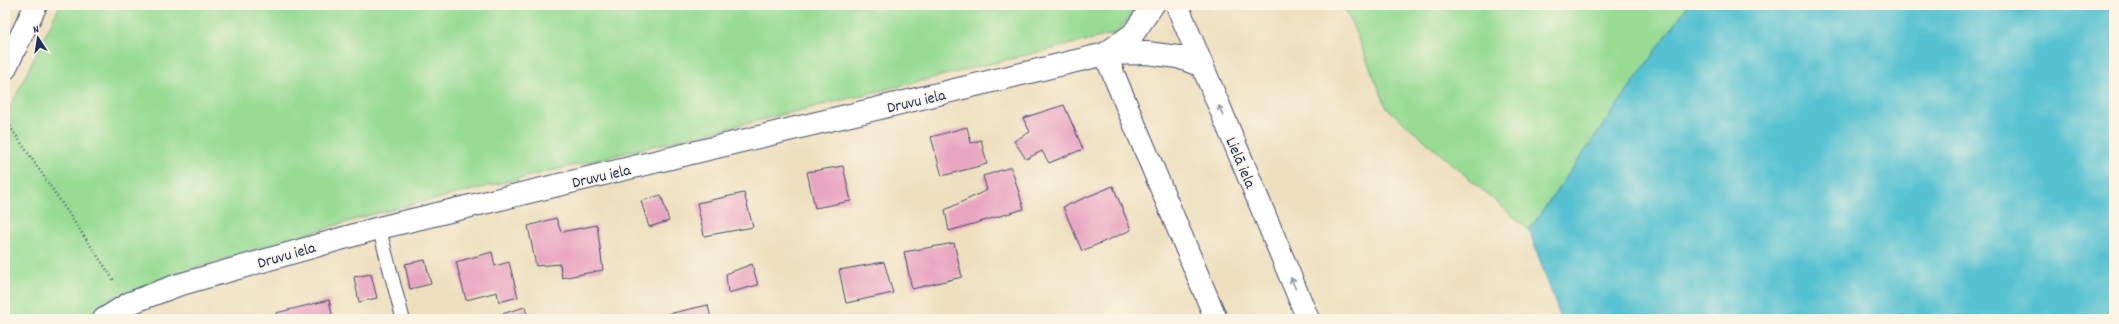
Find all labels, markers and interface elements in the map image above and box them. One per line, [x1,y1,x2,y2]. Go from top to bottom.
north arrow [18,18,58,58]
text: N [32,22,41,39]
street label: Druvu iela [885,84,949,120]
one-way arrow [1217,106,1224,118]
street label: Lielā iela [1219,134,1261,192]
street label: Druvu iela [570,159,634,195]
street label: Druvu iela [255,237,319,276]
one-way arrow [1288,277,1296,289]

